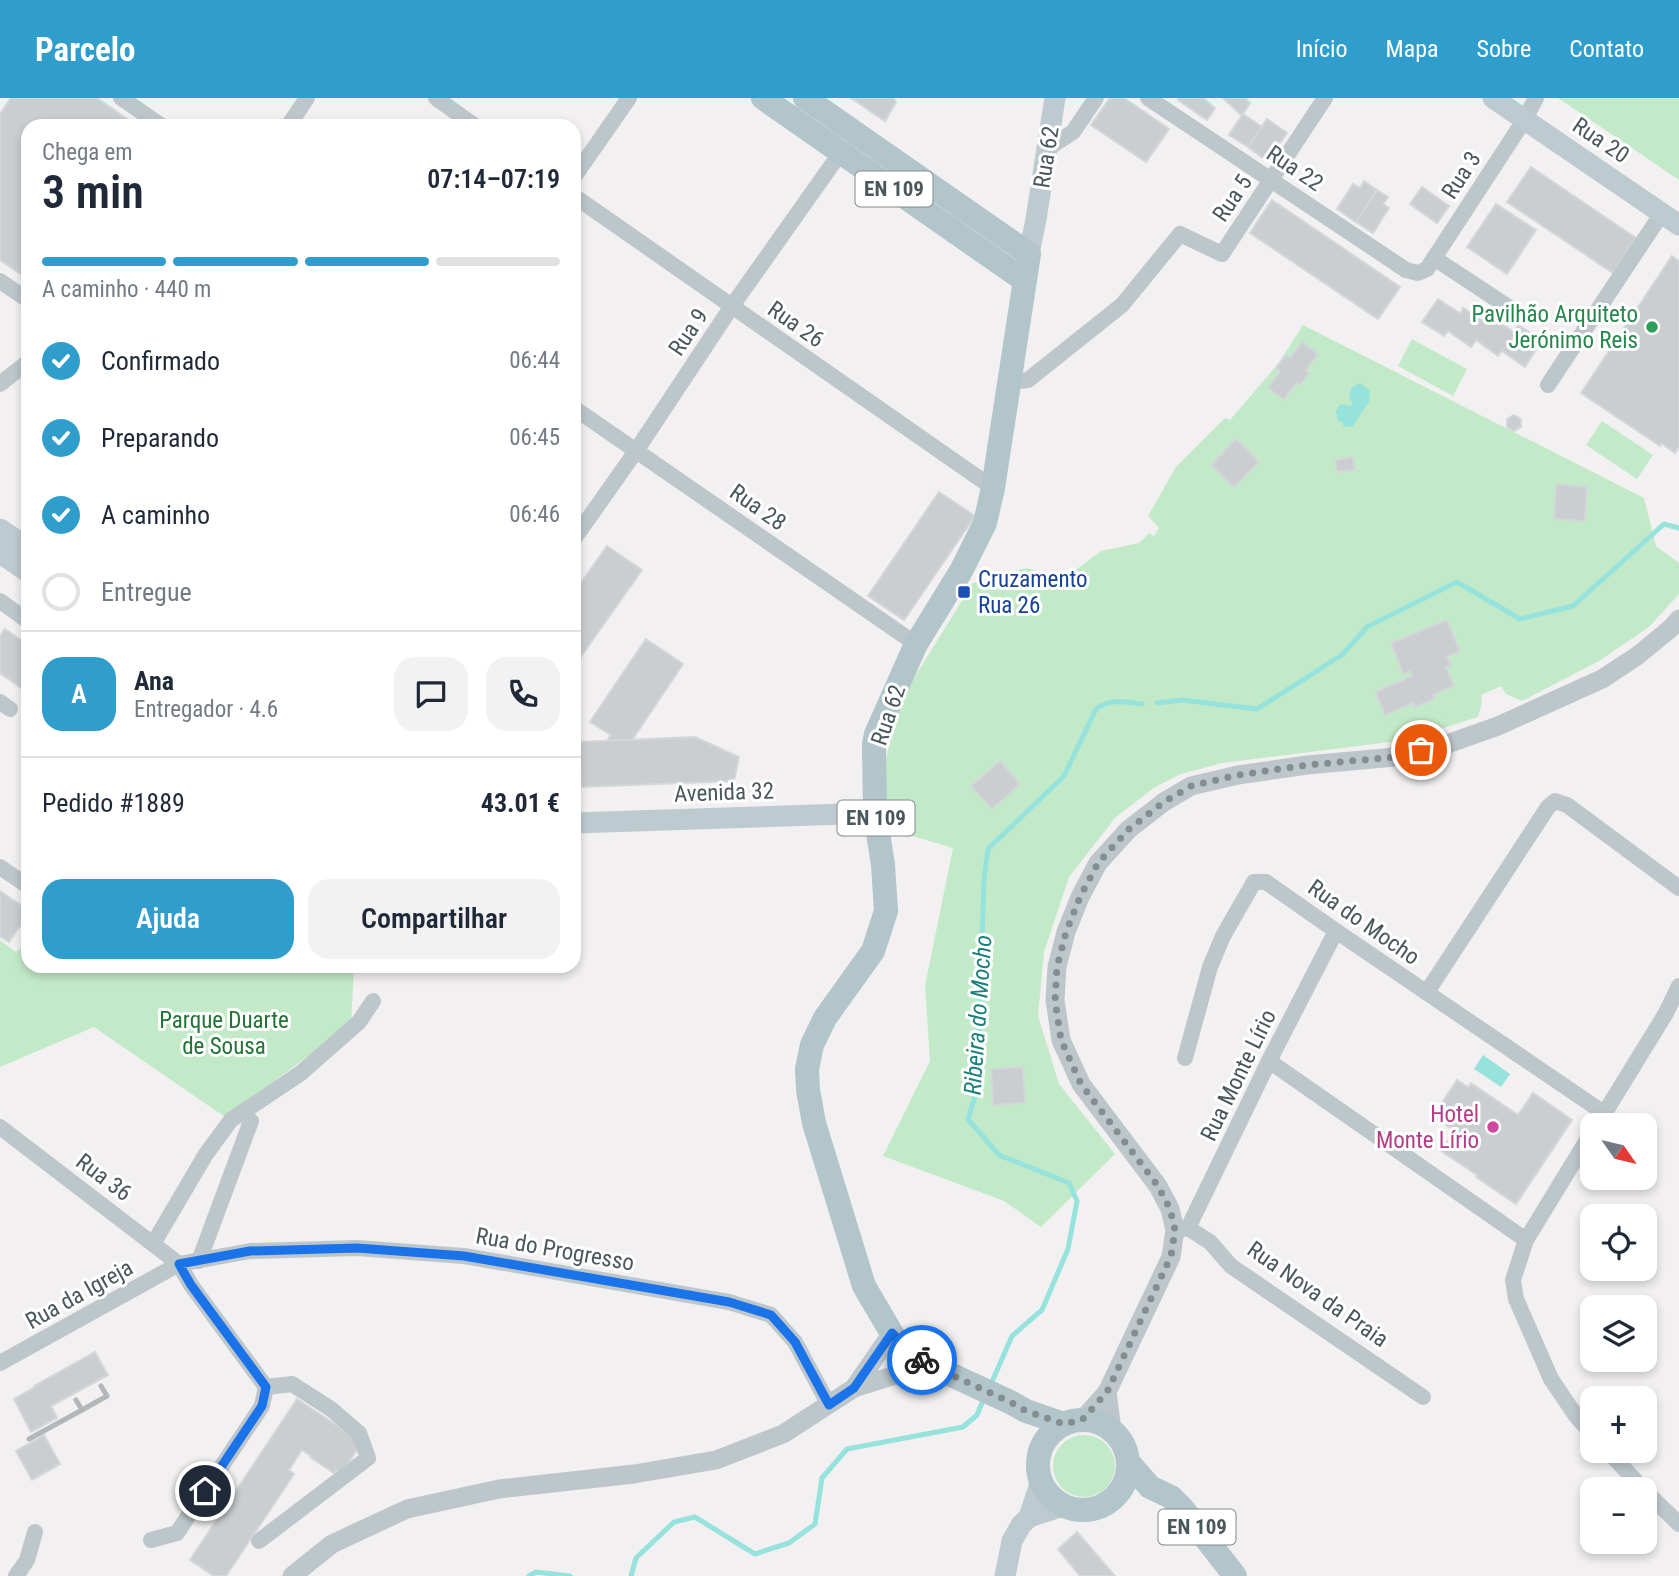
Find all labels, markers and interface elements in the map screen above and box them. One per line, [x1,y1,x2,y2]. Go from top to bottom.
text: Parcelo [35,30,135,69]
text: Início [1296,35,1348,63]
text: Mapa [1386,35,1439,63]
text: Sobre [1477,35,1531,63]
text: Contato [1569,35,1644,63]
street label: Rua 20 [1567,112,1634,169]
street label: Rua 62 [1028,124,1065,190]
text: Chega em [42,139,133,166]
street label: Rua 22 [1261,140,1328,197]
street label: Rua 3 [1436,147,1487,204]
text: 07:14–07:19 [427,164,560,194]
text: 3 min [42,165,144,219]
street label: Rua 5 [1207,170,1258,227]
road number: EN 109 [856,172,932,206]
text: A caminho · 440 m [42,276,211,303]
street label: Rua 26 [762,295,829,353]
place label: Pavilhão Arquiteto Jerónimo Reis [1472,301,1638,354]
street label: Rua 9 [663,304,714,361]
marker: Pavilhão Arquiteto Jerónimo Reis [1644,319,1660,335]
icon: check [42,342,80,380]
text: Confirmado [101,346,220,376]
text: 06:44 [509,347,560,374]
icon: check [42,419,80,457]
text: Preparando [101,423,219,453]
text: 06:45 [509,424,560,451]
street label: Rua 28 [724,478,791,536]
icon: check [42,496,80,534]
text: A caminho [101,500,210,530]
text: 06:46 [509,501,560,528]
place label: Cruzamento Rua 26 [978,566,1088,619]
text: Entregue [101,577,192,607]
marker: Cruzamento Rua 26 [956,584,972,600]
button: chat [394,657,468,731]
button: phone [486,657,560,731]
text: Ana [134,666,174,696]
text: A [71,679,87,709]
street label: Rua 62 [866,681,911,749]
text: Entregador · 4.6 [134,696,278,723]
pin [1391,720,1451,780]
icon: bag [1402,731,1440,769]
street label: Avenida 32 [674,777,774,808]
text: Pedido #1889 [42,788,185,818]
text: 43.01 € [481,788,560,818]
road number: EN 109 [838,800,914,836]
street label: Rua do Mocho [1303,874,1425,971]
button: Ajuda [42,879,294,959]
button: Compartilhar [308,879,560,959]
water label: Ribeira do Mocho [958,934,998,1096]
street label: Rua Monte Lírio [1195,1005,1282,1145]
park label: Parque Duarte de Sousa [159,1007,289,1060]
place label: Hotel Monte Lírio [1376,1101,1479,1154]
north arrow [1580,1113,1657,1190]
map controls [1580,1113,1657,1554]
marker: Hotel Monte Lírio [1485,1119,1501,1135]
street label: Rua 36 [71,1148,137,1207]
button: locate [1580,1204,1657,1281]
street label: Rua do Progresso [474,1222,636,1277]
street label: Rua Nova da Praia [1242,1236,1393,1353]
street label: Rua da Igreja [21,1254,137,1335]
button: layers [1580,1295,1657,1372]
courier [887,1325,957,1395]
icon: bike [903,1341,941,1379]
button: + [1580,1386,1657,1463]
pin [175,1461,235,1521]
icon: home [186,1472,224,1510]
button: − [1580,1477,1657,1554]
road number: EN 109 [1158,1510,1236,1544]

